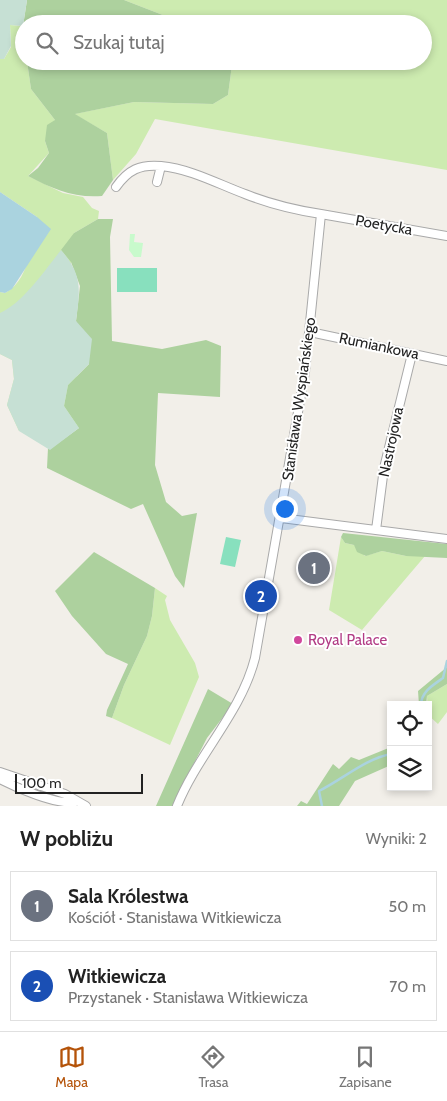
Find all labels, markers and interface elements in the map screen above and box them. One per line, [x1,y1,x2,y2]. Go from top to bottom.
search box [15,15,432,70]
icon: search [33,29,61,57]
text: Szukaj tutaj [73,31,165,54]
street label: Poetycka [354,211,415,239]
street label: Stanisława Wyspiańskiego [279,316,319,482]
street label: Rumiankowa [337,329,421,363]
street label: Nastrojowa [375,405,407,479]
your location [272,496,298,522]
pin: 1 [298,549,330,587]
pin: 2 [245,577,277,615]
place label: Royal Palace [308,631,387,649]
marker: Royal Palace [292,634,304,646]
map controls [387,701,432,791]
button: locate [387,701,432,746]
button: layers [387,746,432,791]
scale bar [15,771,142,794]
text: 100 m [22,774,62,792]
text: W pobliżu [20,826,113,851]
text: Wyniki: 2 [366,829,427,848]
text: Sala Królestwa [68,885,189,908]
text: 1 [34,897,40,916]
text: 50 m [389,897,426,916]
text: Kościół · Stanisława Witkiewicza [68,908,281,927]
text: Witkiewicza [68,965,166,988]
text: 2 [33,977,41,996]
text: 70 m [389,977,426,996]
text: Przystanek · Stanisława Witkiewicza [68,988,308,1007]
tab: Mapa [55,1043,88,1091]
tab: Trasa [199,1043,228,1091]
tab: Zapisane [339,1043,392,1091]

